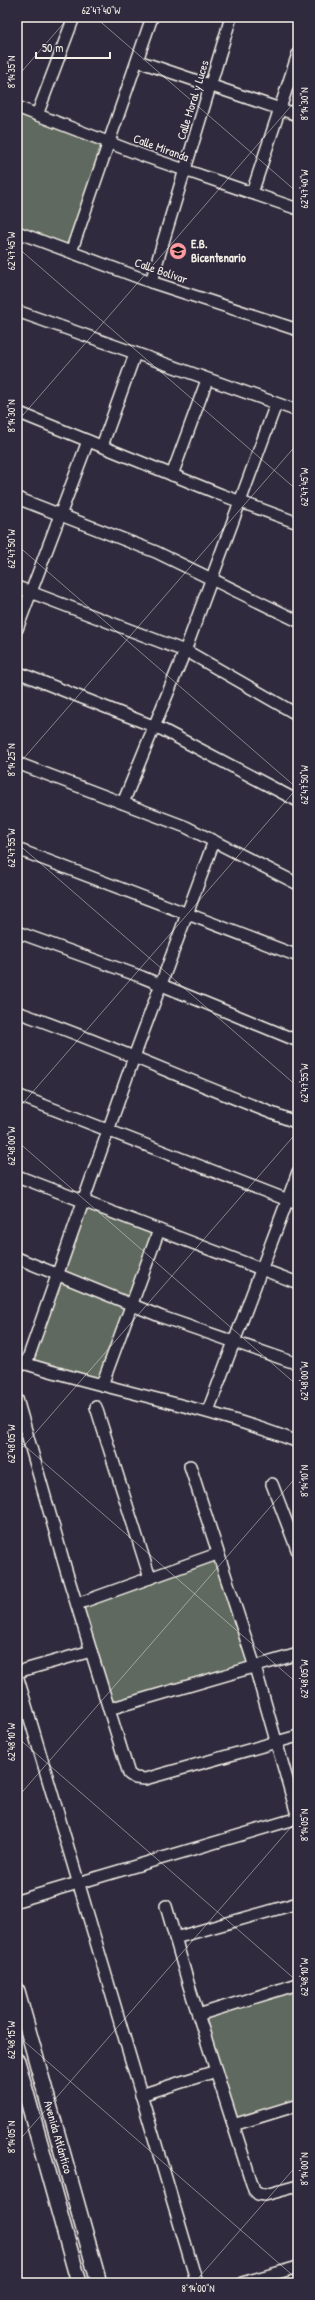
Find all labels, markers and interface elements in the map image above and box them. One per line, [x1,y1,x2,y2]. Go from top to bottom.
text: 62°47'40"W [82,4,121,17]
scale bar [36,34,110,60]
text: 50 m [42,39,63,56]
text: 8°14'35"N [5,56,18,88]
street label: Calle Moral y Luces [172,58,213,142]
text: 8°14'30"N [298,88,311,120]
street label: Calle Miranda [131,130,192,166]
text: 62°47'40"W [298,169,311,208]
text: 62°47'45"W [5,231,18,270]
place label: E.B. Bicentenario [191,235,246,266]
school or university icon: E.B. Bicentenario [168,241,188,261]
street label: Calle Bolívar [132,254,190,288]
text: 8°14'30"N [5,400,18,432]
text: 62°47'45"W [298,467,311,506]
text: 62°47'50"W [5,529,18,569]
text: 8°14'25"N [5,744,18,776]
text: 62°47'50"W [298,765,311,805]
text: 62°47'55"W [5,828,18,867]
text: 62°47'55"W [298,1063,311,1102]
text: 62°48'00"W [5,1126,18,1165]
text: 62°48'00"W [298,1361,311,1400]
text: 62°48'05"W [5,1424,18,1463]
text: 8°14'10"N [298,1465,311,1497]
text: 62°48'05"W [298,1659,311,1698]
text: 62°48'10"W [5,1722,18,1761]
text: 8°14'05"N [298,1809,311,1841]
text: 62°48'10"W [298,1957,311,1996]
text: 62°48'15"W [5,2020,18,2059]
street label: Avenida Atlántico [40,2098,77,2176]
text: 8°14'05"N [5,2121,18,2153]
text: 8°14'00"N [298,2153,311,2185]
text: 8°14'00"N [182,2282,214,2295]

